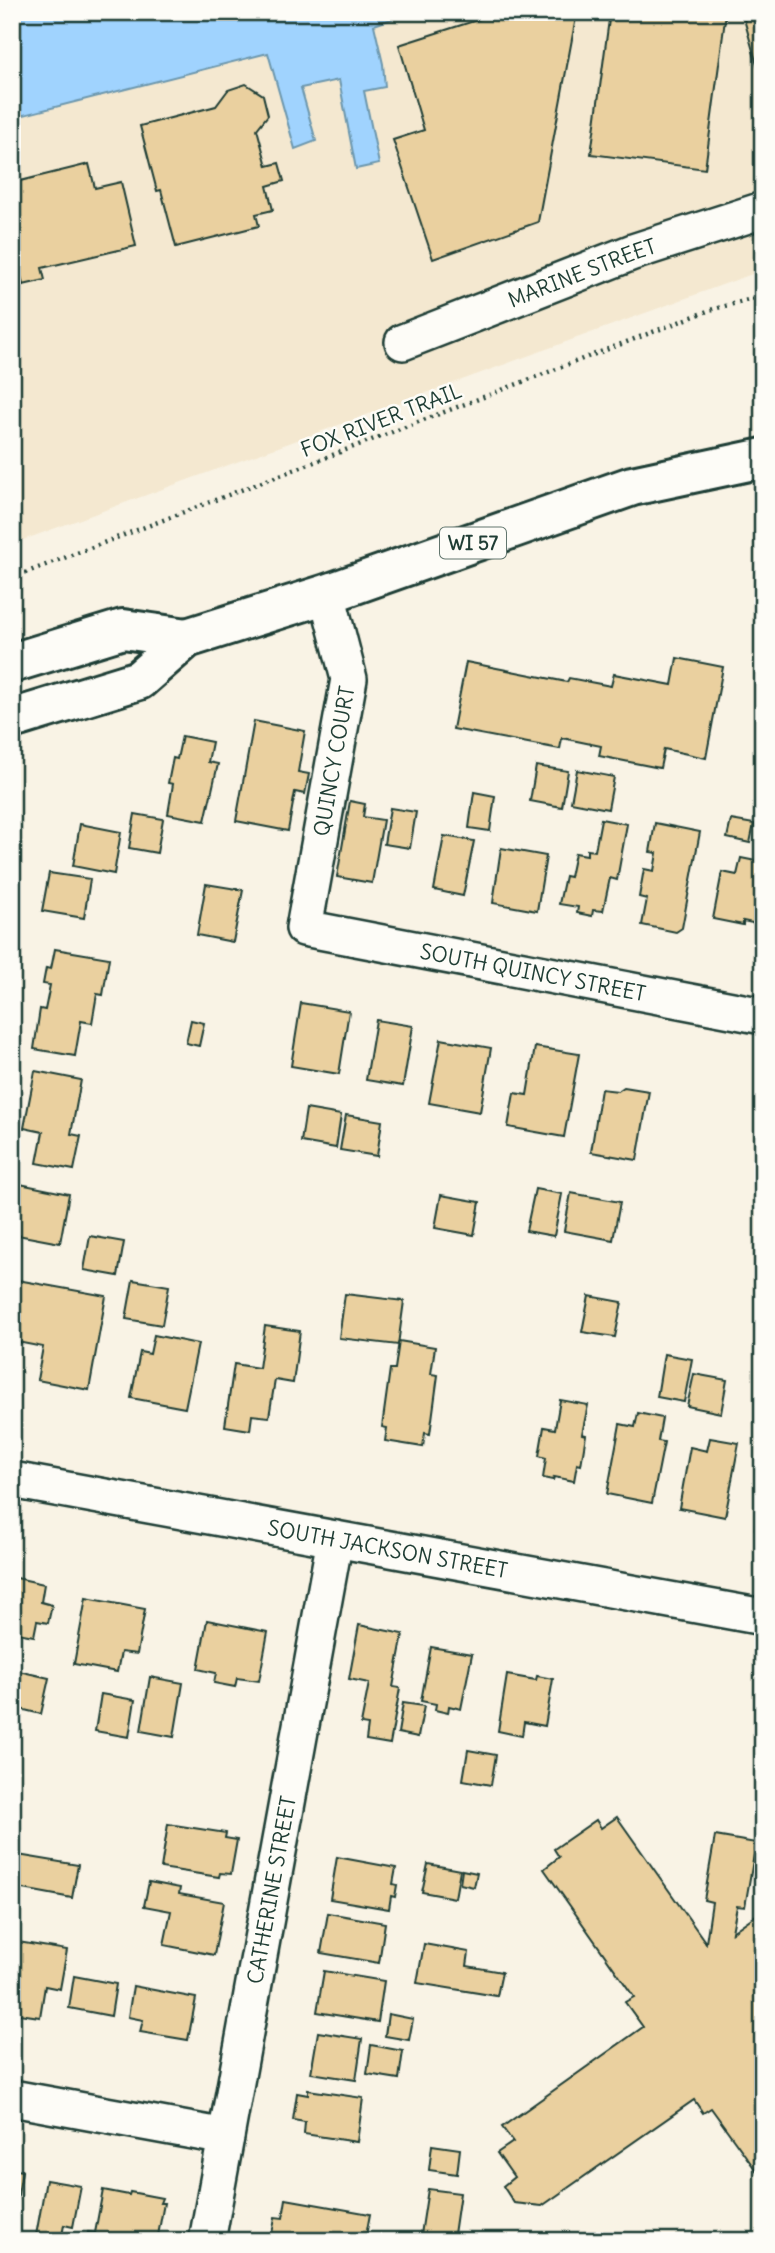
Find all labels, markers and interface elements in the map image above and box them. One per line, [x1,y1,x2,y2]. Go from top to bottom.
street label: MARINE STREET [504,232,659,313]
street label: FOX RIVER TRAIL [297,377,465,463]
road number: WI 57 [440,528,506,558]
street label: QUINCY COURT [307,684,361,838]
street label: SOUTH QUINCY STREET [418,937,648,1007]
street label: SOUTH JACKSON STREET [266,1513,510,1584]
street label: CATHERINE STREET [241,1794,301,1986]

